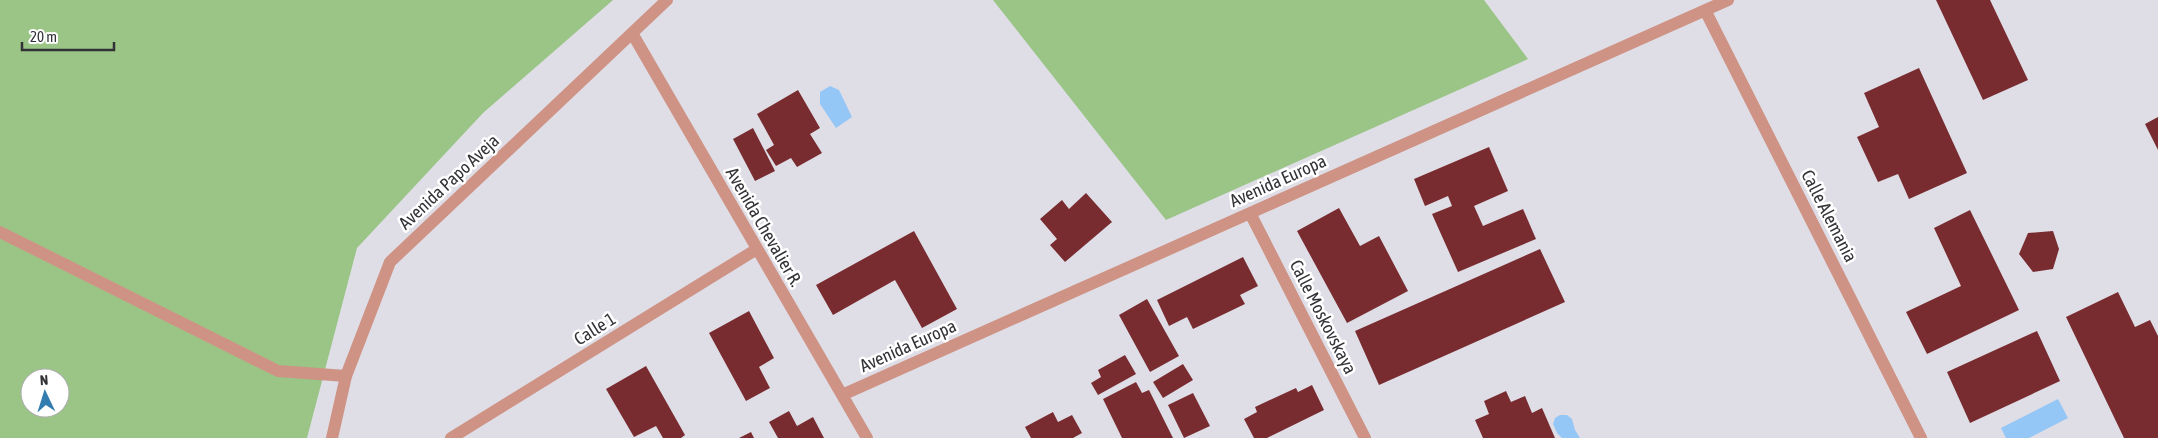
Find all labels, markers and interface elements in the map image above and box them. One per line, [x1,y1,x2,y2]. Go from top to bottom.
scale bar [22,20,115,52]
text: 20 m [30,28,57,45]
street label: Avenida Papo Aveja [394,130,503,233]
street label: Avenida Europa [1226,150,1329,211]
street label: Avenida Chevalier R. [722,163,807,290]
street label: Calle Alemania [1797,166,1862,265]
street label: Calle Moskovskaya [1286,256,1361,377]
street label: Calle 1 [570,308,619,349]
street label: Avenida Europa [856,315,959,376]
north arrow [20,368,70,418]
text: N [39,372,49,388]

